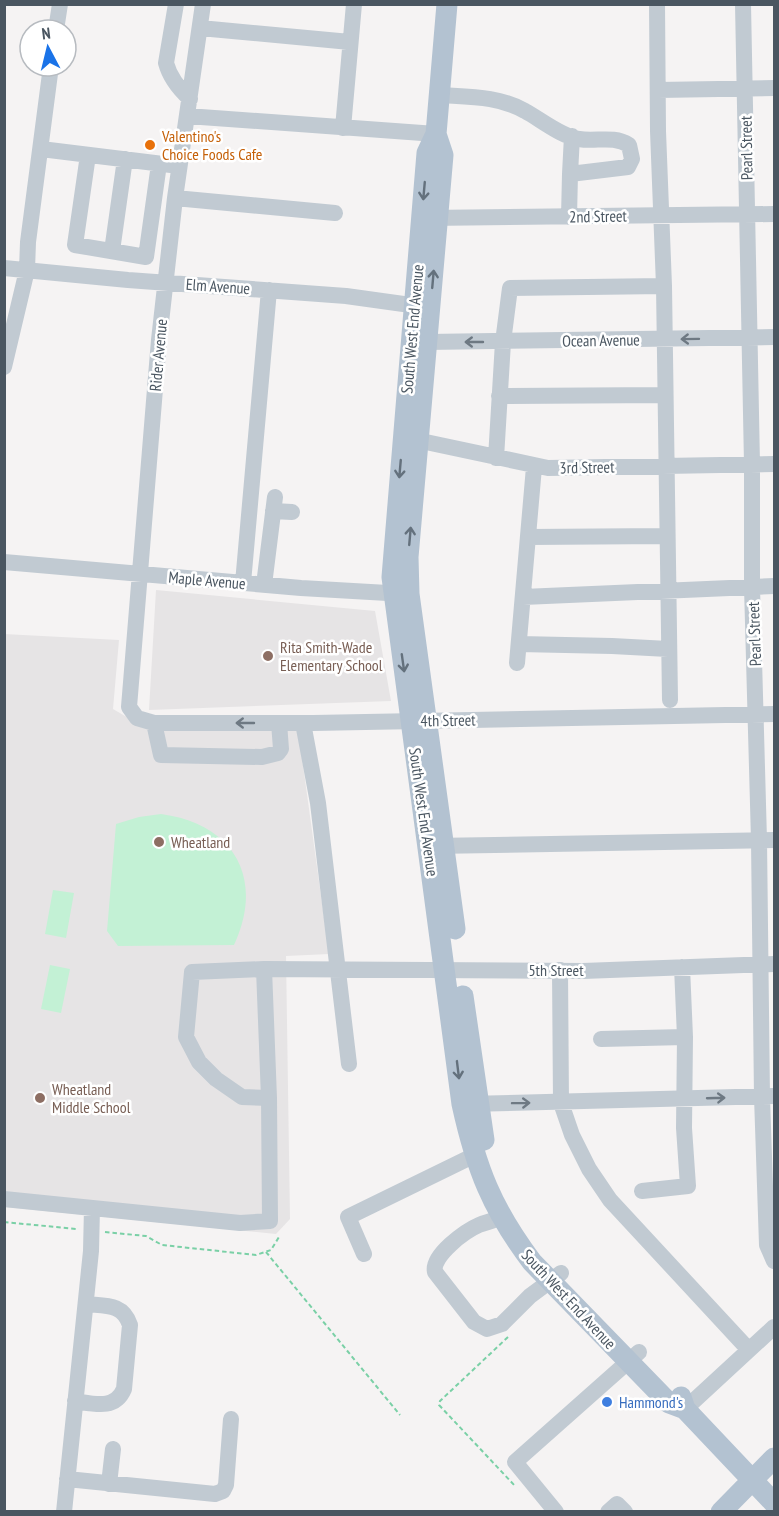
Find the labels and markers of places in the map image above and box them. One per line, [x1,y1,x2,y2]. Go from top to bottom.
place label: Valentino's Choice Foods Cafe [161,126,262,164]
marker: Valentino's Choice Foods Cafe [143,138,157,152]
place label: Rita Smith-Wade Elementary School [280,637,383,675]
marker: Rita Smith-Wade Elementary School [261,649,275,663]
place label: Wheatland [171,832,230,852]
marker: Wheatland [152,835,166,849]
place label: Wheatland Middle School [52,1079,131,1117]
marker: Wheatland Middle School [33,1091,47,1105]
place label: Hammond's [619,1392,683,1412]
marker: Hammond's [600,1395,614,1409]

